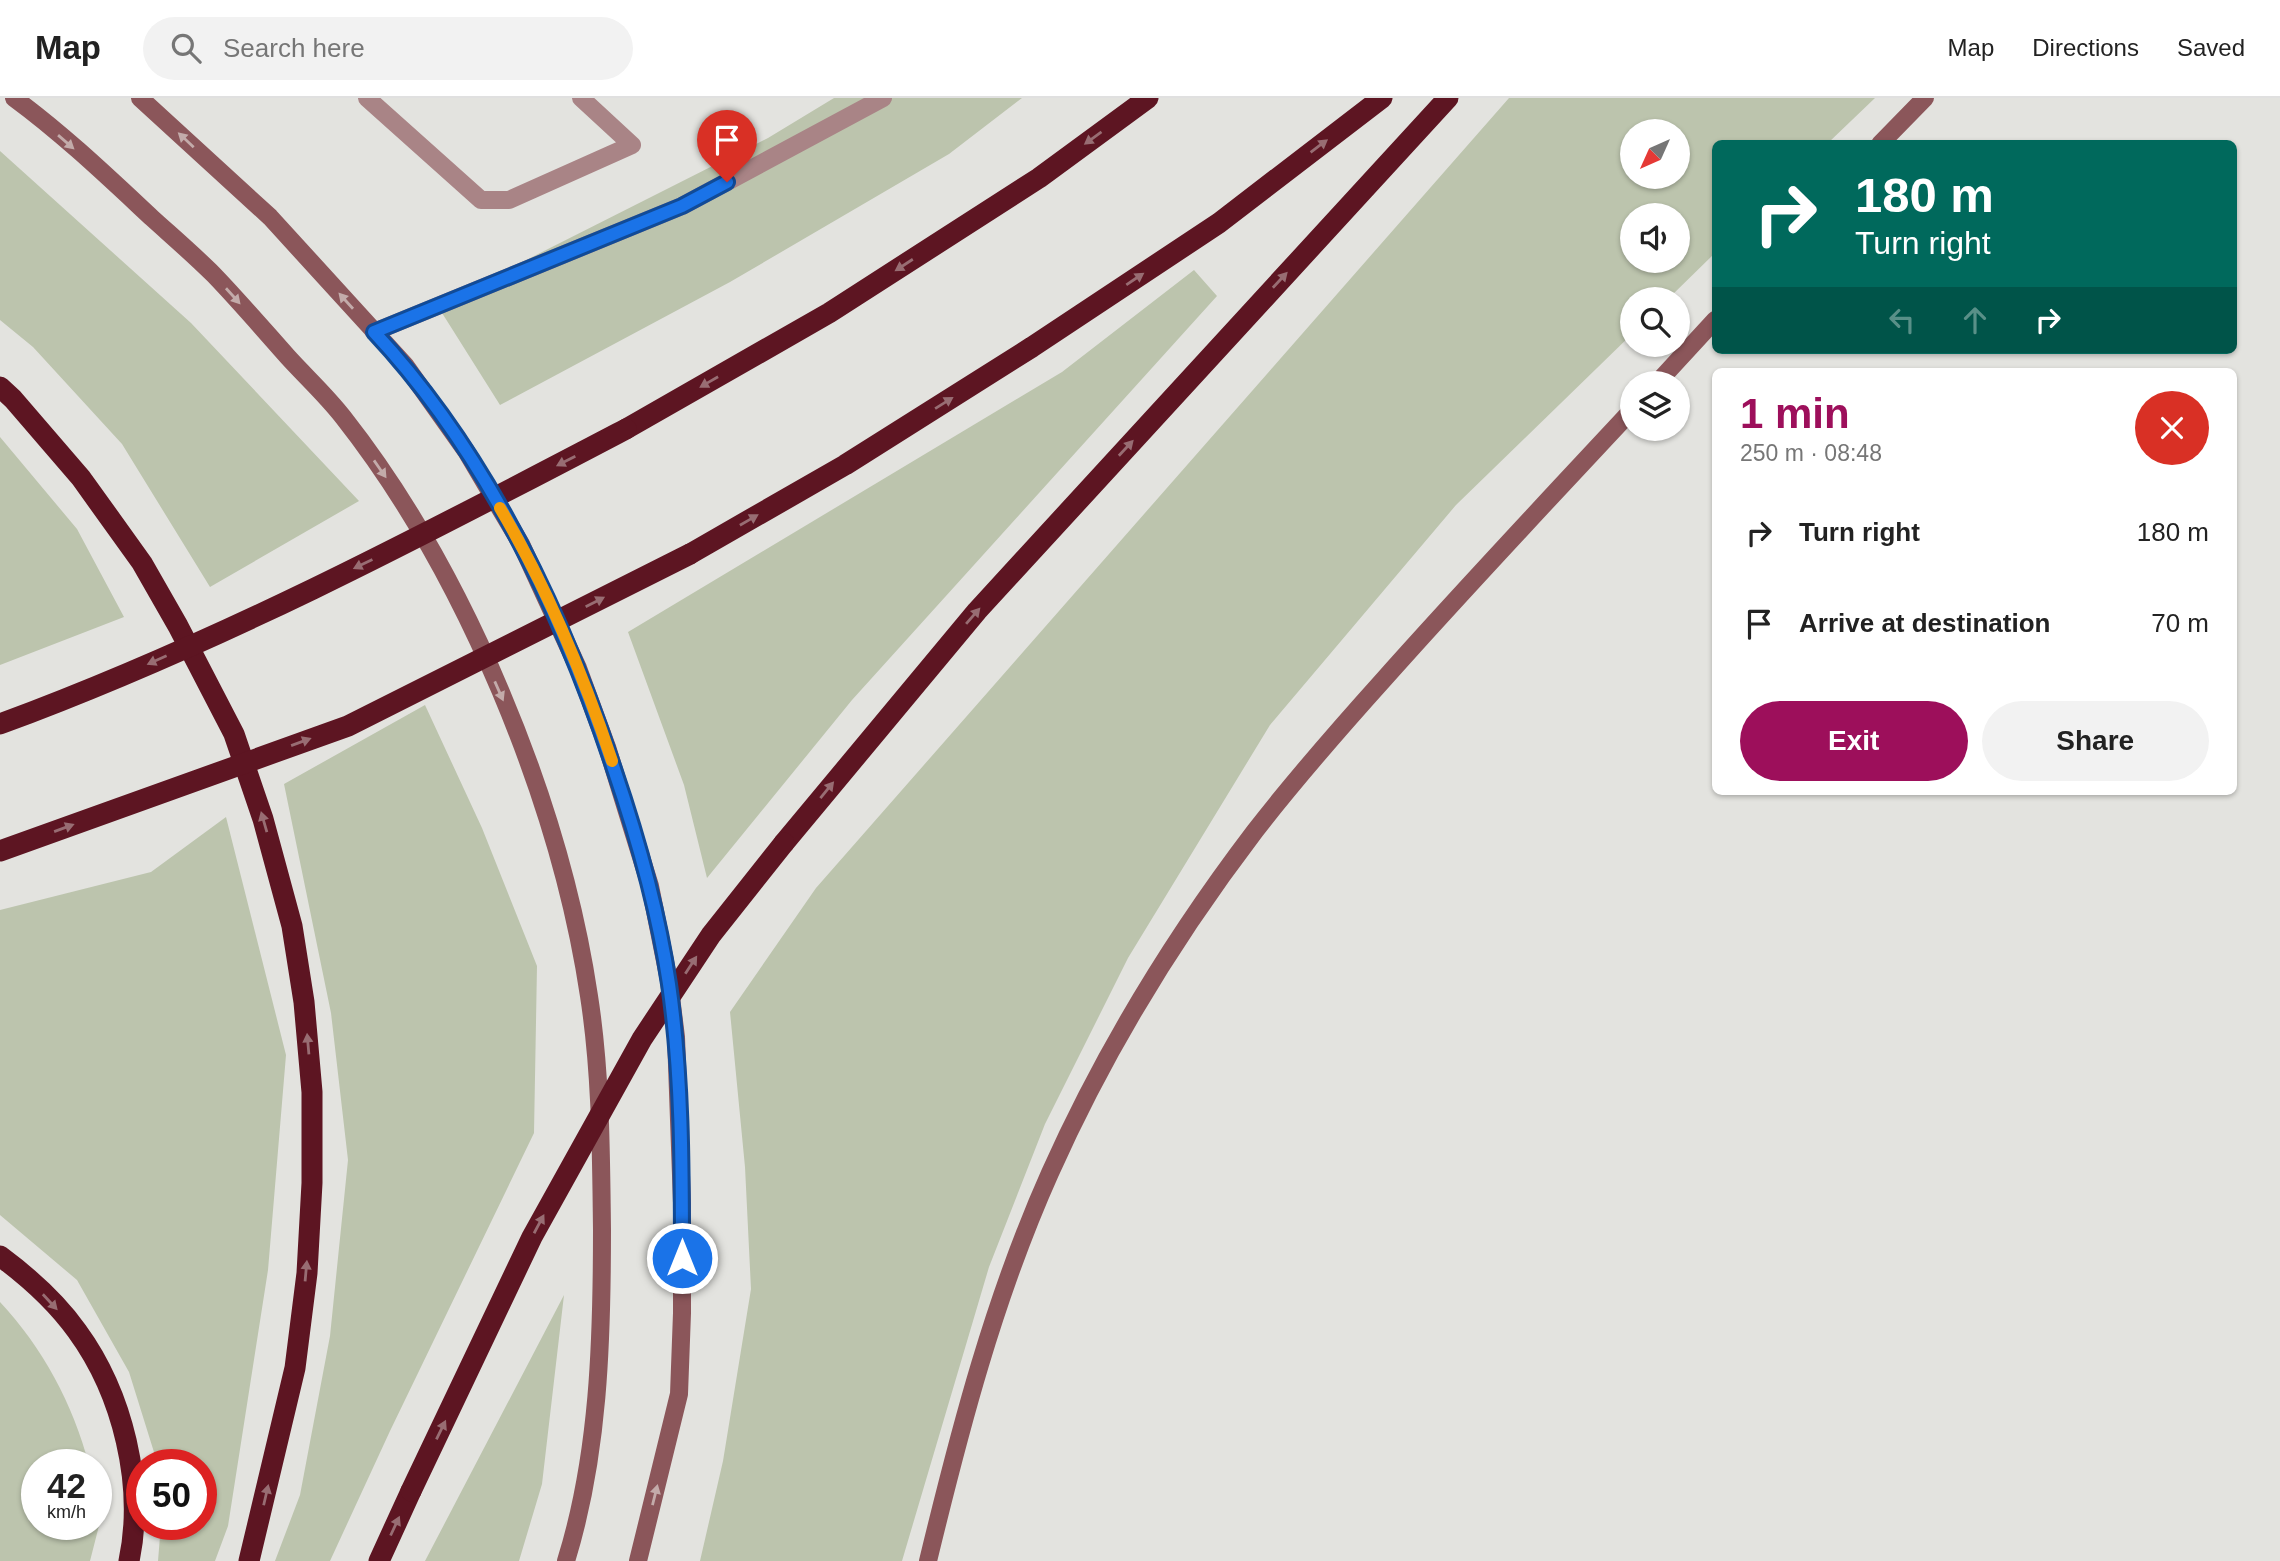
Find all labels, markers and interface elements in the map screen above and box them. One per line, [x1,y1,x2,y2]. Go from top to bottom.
search box [143,17,633,80]
text: Map [35,29,101,66]
icon: search [167,29,205,67]
text: Search here [223,33,365,63]
text: Map [1948,34,1994,61]
text: Directions [2032,34,2139,61]
text: Saved [2177,34,2245,61]
pin [697,110,757,182]
north arrow [1620,119,1690,189]
map controls [1620,119,1690,441]
icon: arrive [708,121,746,159]
one-way arrow [1084,131,1102,145]
one-way arrow [178,132,195,148]
one-way arrow [57,134,75,150]
one-way arrow [1310,140,1328,154]
icon: right [1740,168,1831,259]
text: 180 m [1855,168,1994,222]
button: sound [1620,203,1690,273]
text: Turn right [1855,225,1991,261]
one-way arrow [894,258,913,271]
one-way arrow [1272,271,1288,289]
one-way arrow [1125,273,1144,286]
one-way arrow [225,287,241,305]
button: search [1620,287,1690,357]
one-way arrow [338,292,354,310]
icon: left [1883,301,1921,339]
icon: ahead [1956,301,1994,339]
icon: right [2029,301,2067,339]
button: layers [1620,371,1690,441]
one-way arrow [699,376,718,388]
text: 1 min [1740,390,1850,437]
button: close [2135,391,2209,465]
one-way arrow [934,396,953,409]
one-way arrow [1118,439,1134,457]
text: 250 m · 08:48 [1740,440,1882,466]
one-way arrow [556,455,576,466]
one-way arrow [373,460,387,478]
one-way arrow [739,514,759,526]
icon: right [1740,514,1778,552]
text: Turn right [1799,517,1920,547]
text: 180 m [2137,517,2209,547]
one-way arrow [353,558,373,570]
one-way arrow [585,597,605,608]
icon: arrive [1740,605,1778,643]
one-way arrow [965,607,981,625]
text: Arrive at destination [1799,608,2050,638]
text: 70 m [2151,608,2209,638]
one-way arrow [147,654,167,666]
one-way arrow [494,680,505,701]
button: Exit [1740,701,1968,781]
button: Share [1982,701,2209,781]
one-way arrow [291,736,312,747]
one-way arrow [819,782,834,799]
one-way arrow [258,811,268,832]
one-way arrow [54,822,75,833]
one-way arrow [685,955,698,975]
one-way arrow [302,1033,313,1055]
one-way arrow [532,1214,544,1234]
position arrow [645,1221,719,1295]
one-way arrow [301,1260,312,1282]
one-way arrow [42,1293,58,1311]
one-way arrow [435,1420,446,1440]
speed limit sign: 50 [126,1449,217,1540]
text: 42 [47,1466,86,1505]
one-way arrow [260,1484,271,1506]
one-way arrow [650,1484,661,1506]
text: km/h [47,1502,86,1522]
one-way arrow [389,1516,401,1536]

